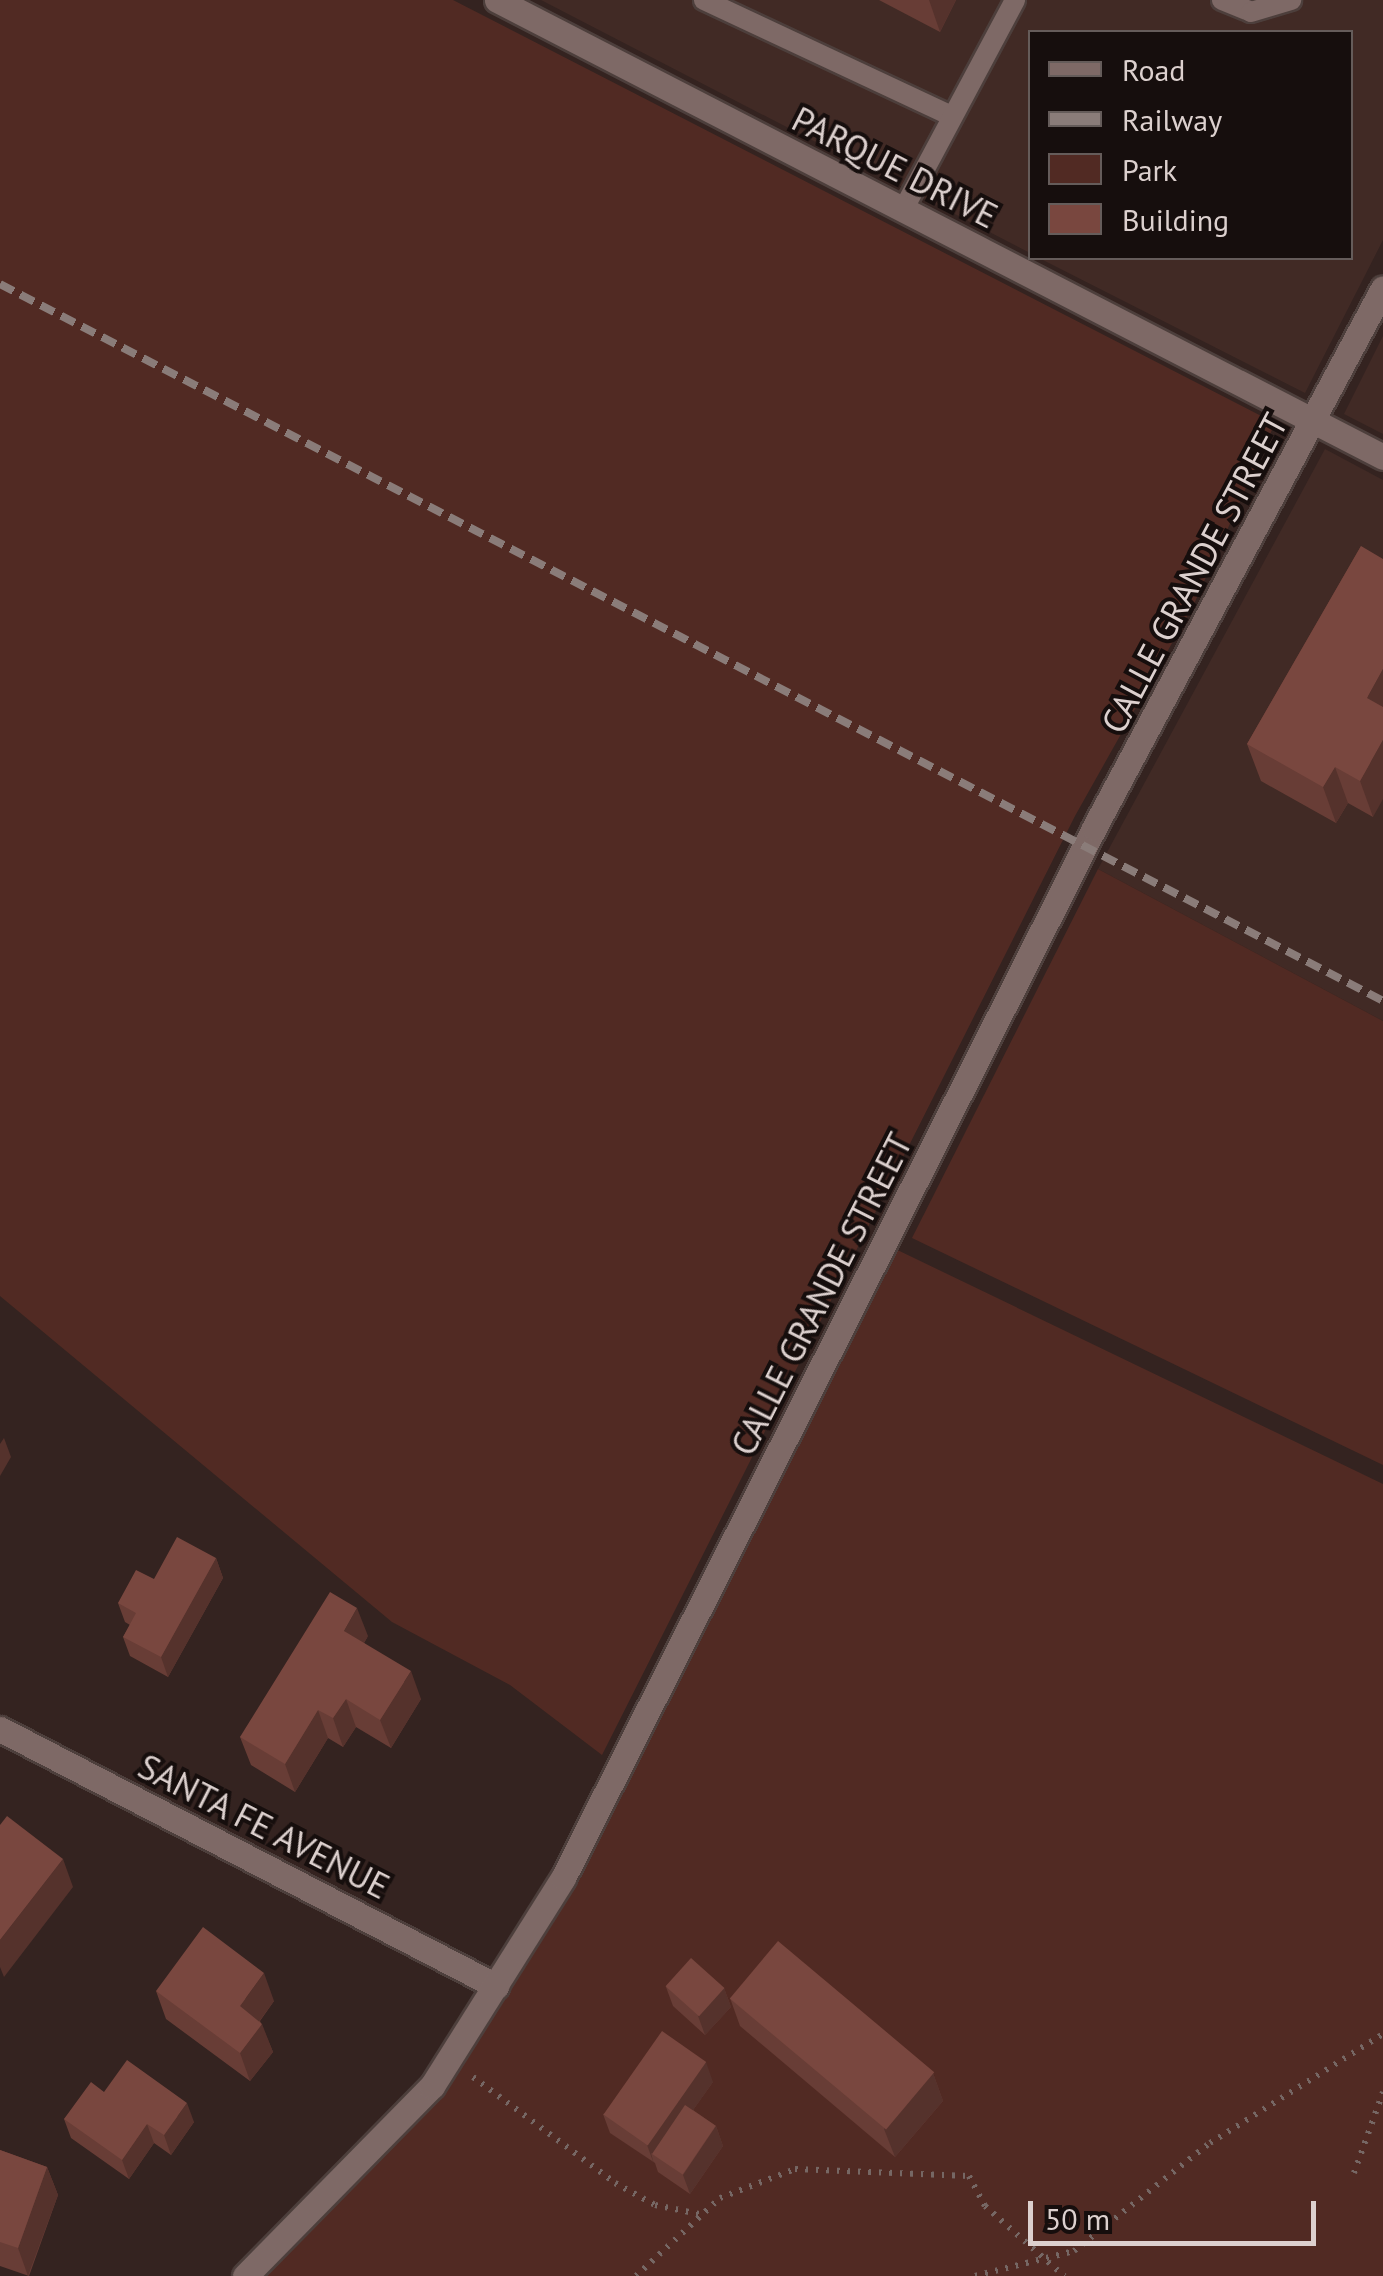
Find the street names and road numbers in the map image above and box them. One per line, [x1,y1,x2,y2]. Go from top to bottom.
street label: PARQUE DRIVE [785,97,1005,237]
street label: CALLE GRANDE STREET [1092,406,1296,740]
street label: CALLE GRANDE STREET [721,1126,921,1462]
street label: SANTA FE AVENUE [130,1744,398,1908]

